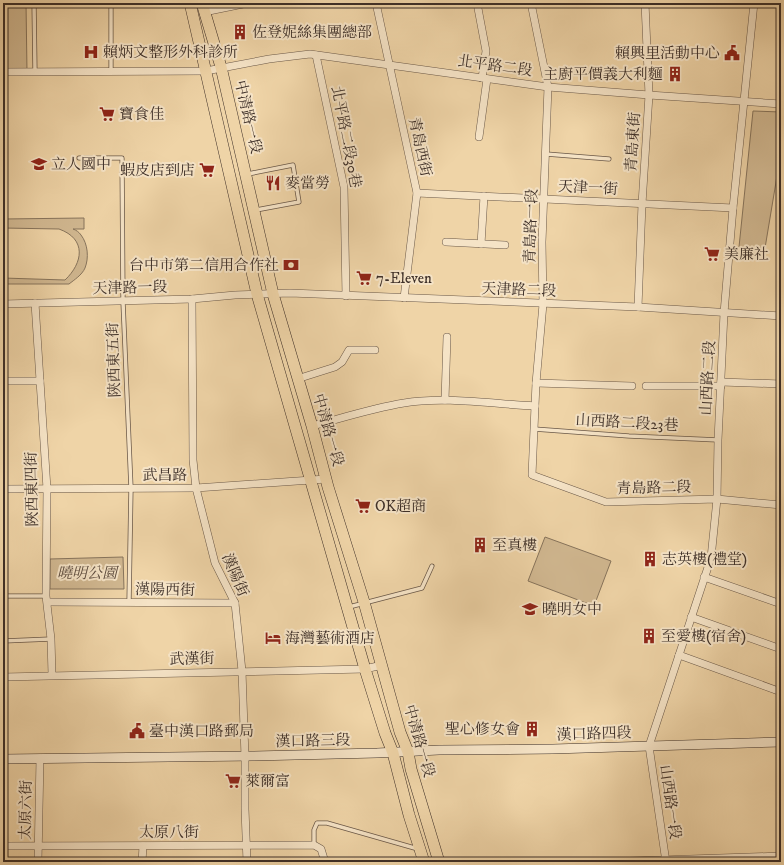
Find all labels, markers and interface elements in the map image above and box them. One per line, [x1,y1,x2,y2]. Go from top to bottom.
building icon: 佐登妮絲集團總部 [231,23,249,41]
place label: 佐登妮絲集團總部 [252,23,372,42]
hospital icon: 賴炳文整形外科診所 [82,43,100,61]
place label: 賴炳文整形外科診所 [103,43,238,62]
place label: 賴興里活動中心 [615,44,720,63]
public building icon: 賴興里活動中心 [723,44,741,62]
street label: 北平路二段 [457,51,533,81]
place label: 主廚平價義大利麵 [543,65,663,84]
building icon: 主廚平價義大利麵 [666,65,684,83]
street label: 中清路一段 [230,78,266,156]
street label: 北平路二段30巷 [327,84,365,190]
supermarket icon: 寶食佳 [98,105,116,123]
place label: 寶食佳 [119,105,164,124]
street label: 青島東街 [621,111,645,173]
street label: 青島西街 [404,116,436,178]
school or university icon: 立人國中 [30,155,48,173]
place label: 立人國中 [51,155,111,174]
place label: 蝦皮店到店 [120,161,195,180]
supermarket icon: 蝦皮店到店 [198,161,216,179]
restaurant icon: 麥當勞 [264,174,282,192]
place label: 麥當勞 [285,174,330,193]
street label: 天津一街 [558,177,618,199]
street label: 青島路一段 [520,188,542,264]
supermarket icon: 美廉社 [703,245,721,263]
place label: 美廉社 [724,245,769,264]
place label: 台中市第二信用合作社 [129,256,279,275]
bank icon: 台中市第二信用合作社 [282,256,300,274]
supermarket icon: 7-Eleven [355,269,373,287]
place label: 7-Eleven [376,269,432,288]
street label: 天津路一段 [92,278,168,298]
street label: 天津路二段 [481,279,557,301]
street label: 陝西東五街 [103,322,125,398]
street label: 山西路二段 [697,340,719,416]
street label: 中清路一段 [309,391,347,469]
street label: 山西路二段23巷 [575,411,679,435]
street label: 陜西東四街 [22,451,42,527]
street label: 武昌路 [142,466,188,485]
street label: 青島路二段 [616,478,692,498]
supermarket icon: OK超商 [354,497,372,515]
place label: OK超商 [375,497,426,516]
building icon: 至真樓 [471,536,489,554]
place label: 至真樓 [492,536,537,555]
building icon: 志英樓(禮堂) [641,550,659,568]
place label: 志英樓(禮堂) [662,550,747,569]
street label: 漢陽街 [217,551,253,599]
park label: 曉明公園 [57,564,119,583]
street label: 漢陽西街 [135,580,195,600]
school or university icon: 曉明女中 [521,600,539,618]
place label: 曉明女中 [542,600,602,619]
building icon: 至愛樓(宿舍) [640,627,658,645]
place label: 至愛樓(宿舍) [661,627,746,646]
hotel icon: 海灣藝術酒店 [264,629,282,647]
place label: 海灣藝術酒店 [285,629,375,648]
street label: 武漢街 [169,649,215,669]
street label: 中清路一段 [400,702,438,780]
place label: 聖心修女會 [445,720,520,739]
building icon: 聖心修女會 [523,720,541,738]
public building icon: 臺中漢口路郵局 [128,722,146,740]
place label: 臺中漢口路郵局 [149,722,254,741]
street label: 漢口路四段 [556,723,632,745]
street label: 漢口路三段 [275,731,351,751]
street label: 山西路一段 [655,764,685,840]
supermarket icon: 萊爾富 [224,772,242,790]
place label: 萊爾富 [245,772,290,791]
street label: 太原六街 [16,780,36,840]
street label: 太原八街 [139,823,199,842]

